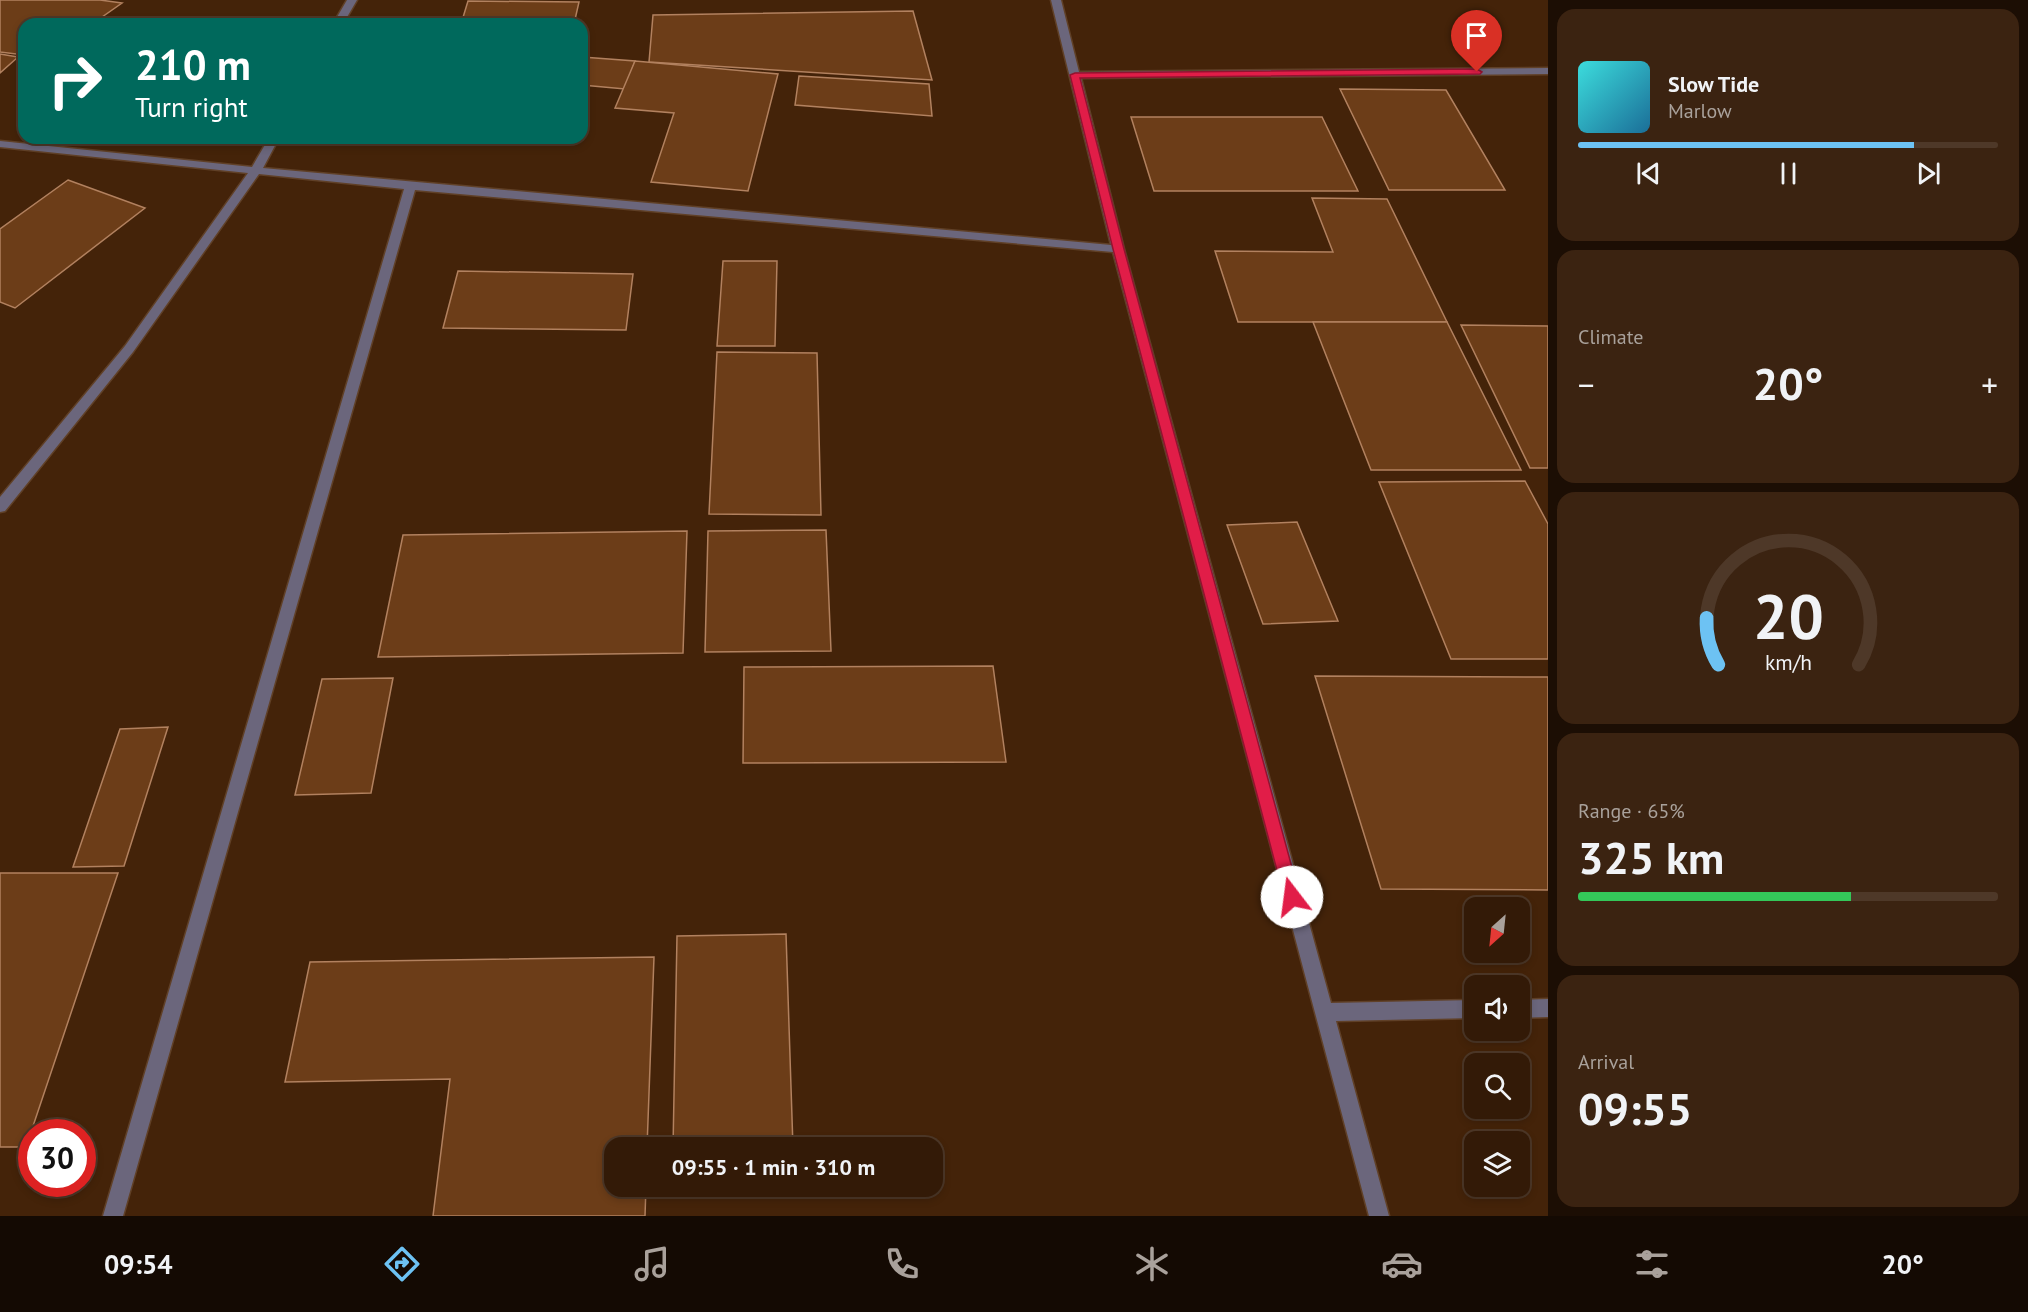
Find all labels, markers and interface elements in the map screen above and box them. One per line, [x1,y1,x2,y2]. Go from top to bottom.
pin [1451,10,1502,72]
icon: arrive [1460,19,1493,52]
text: 210 m [135,37,251,92]
icon: right [36,42,114,120]
text: Slow Tide [1668,70,1759,98]
text: Turn right [135,90,248,124]
text: Marlow [1668,98,1732,124]
icon: previous [1632,157,1665,190]
icon: pause [1772,157,1805,190]
icon: next [1912,157,1945,190]
text: Climate [1578,324,1644,350]
text: 20° [1753,354,1823,412]
text: − [1578,363,1595,406]
text: + [1981,363,1998,406]
text: 20 [1753,575,1823,656]
text: km/h [1764,648,1811,676]
text: Range · 65% [1578,798,1685,824]
text: 325 km [1578,828,1724,886]
position arrow [1260,865,1324,929]
north arrow [1464,897,1530,963]
map controls [1464,897,1530,1197]
button: sound [1464,975,1530,1041]
text: Arrival [1578,1049,1634,1075]
button: search [1464,1053,1530,1119]
text: 09:55 [1578,1079,1692,1137]
speed limit sign: 30 [18,1119,96,1197]
button: layers [1464,1131,1530,1197]
text: 09:55 · 1 min · 310 m [672,1153,875,1181]
icon: directions [381,1243,423,1285]
icon: music [631,1243,673,1285]
icon: phone [881,1243,923,1285]
icon: climate [1131,1243,1173,1285]
icon: car [1381,1243,1423,1285]
icon: filters [1631,1243,1673,1285]
text: 09:54 [104,1247,173,1281]
text: 20° [1881,1247,1924,1281]

